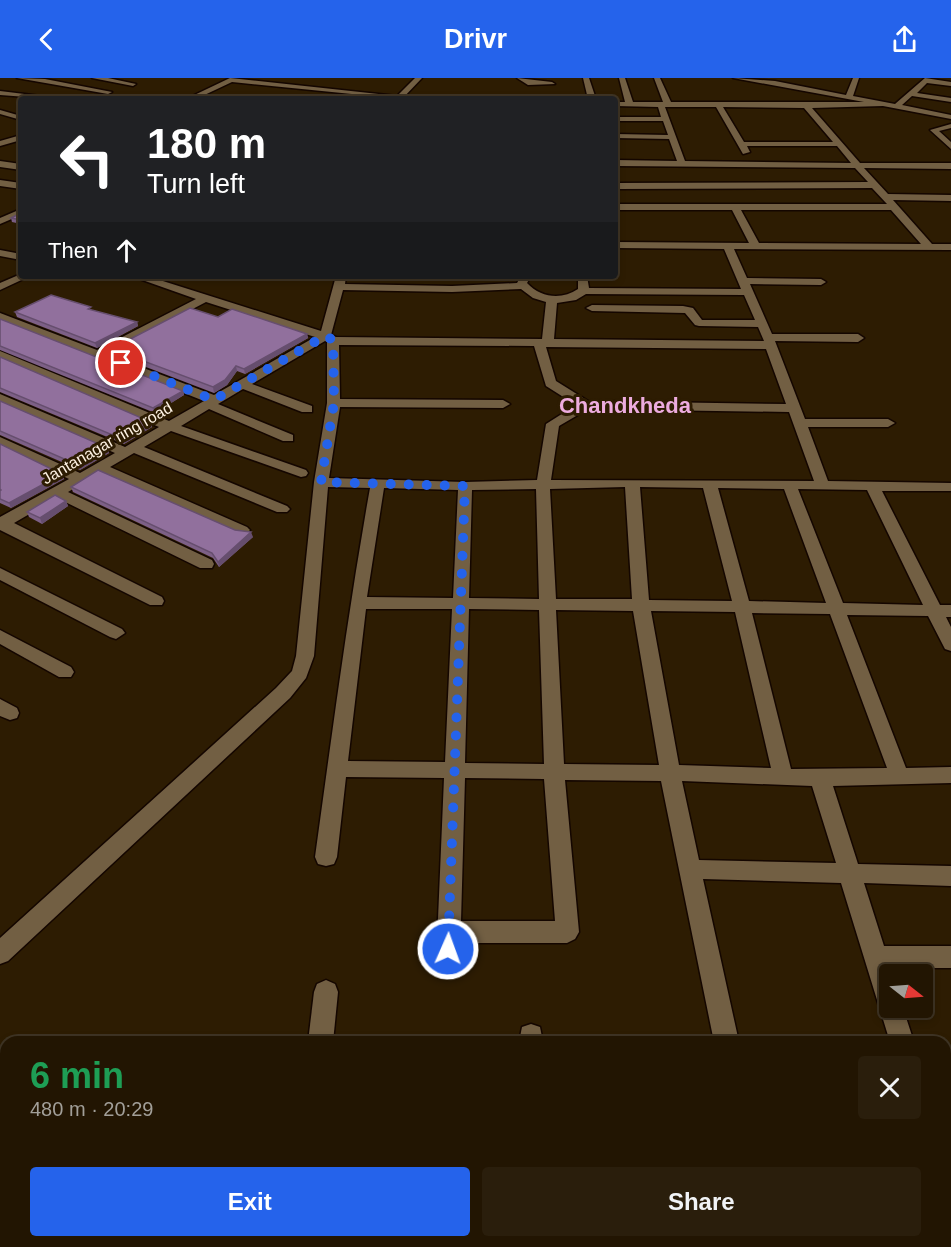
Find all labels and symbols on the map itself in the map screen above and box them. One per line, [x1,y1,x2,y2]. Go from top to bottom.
pin [95,337,146,388]
district label: Chandkheda [559,393,692,418]
street label: Jantanagar ring road [39,399,175,487]
position arrow [416,917,480,981]
north arrow [879,964,933,1018]

